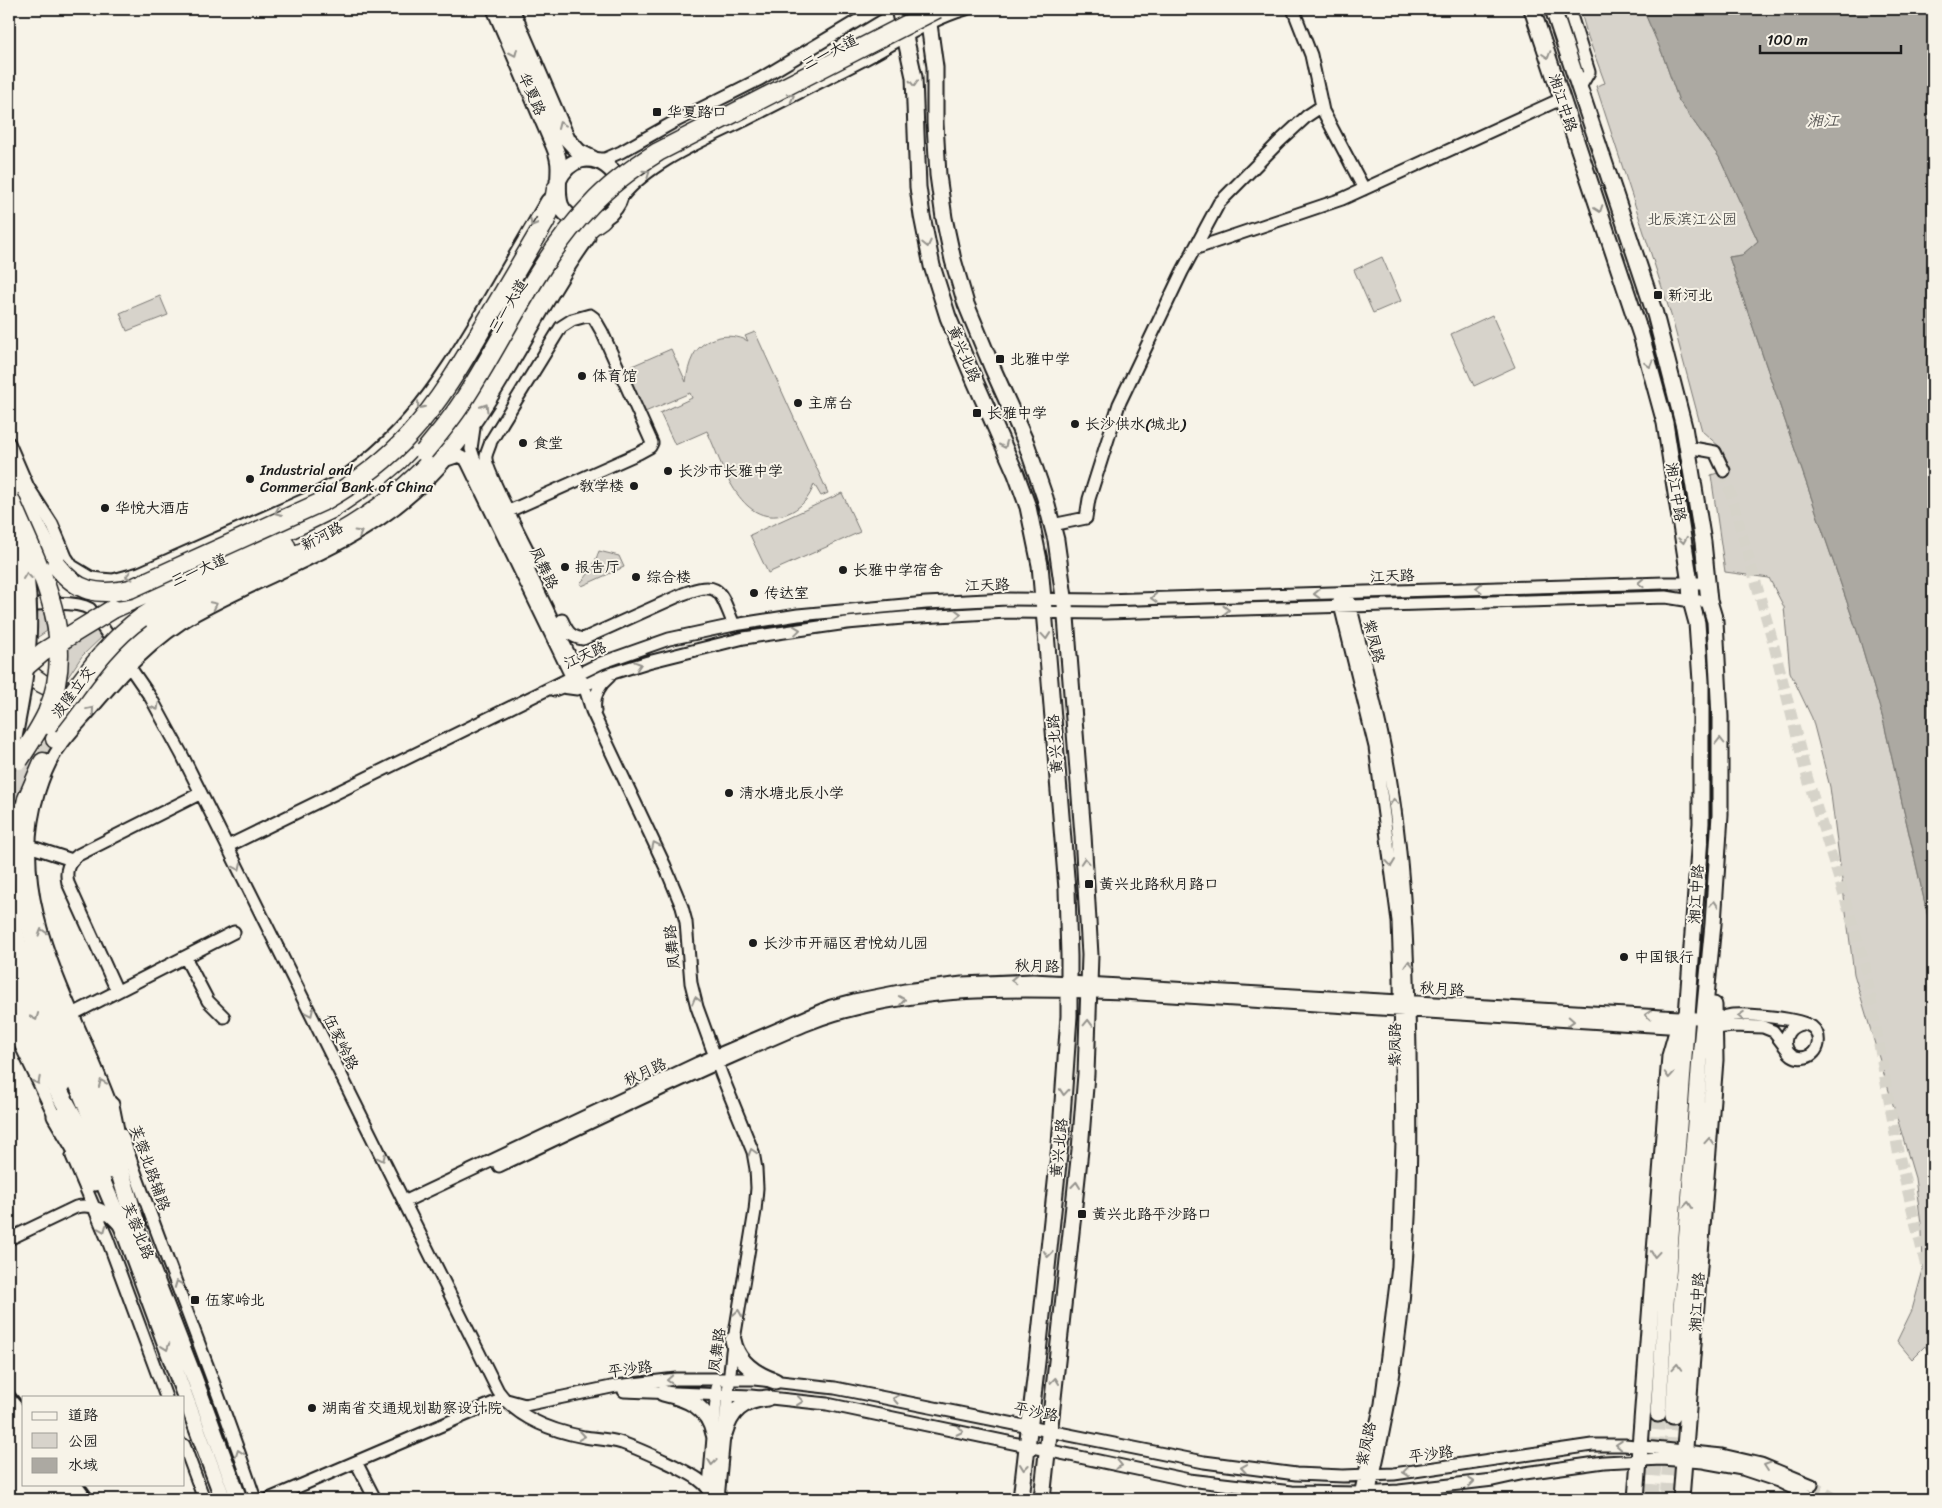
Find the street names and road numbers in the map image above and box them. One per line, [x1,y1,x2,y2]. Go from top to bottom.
street label: 三一大道 [797,27,863,77]
street label: 华夏路 [511,68,553,120]
street label: 湘江中路 [1541,70,1585,136]
street label: 三一大道 [481,274,535,338]
street label: 黄兴北路 [940,321,988,387]
street label: 湘江中路 [1658,460,1694,524]
street label: 新河路 [296,514,348,558]
street label: 凤舞路 [522,542,566,594]
street label: 三一大道 [166,546,232,594]
street label: 江天路 [1369,562,1415,590]
street label: 江天路 [964,571,1010,599]
street label: 紫凤路 [1356,616,1392,666]
street label: 江天路 [559,634,611,676]
street label: 波隆立交 [45,660,101,724]
street label: 黄兴北路 [1040,713,1070,775]
street label: 湘江中路 [1681,863,1711,925]
street label: 凤舞路 [657,923,687,971]
street label: 秋月路 [1014,953,1060,979]
street label: 秋月路 [1419,975,1465,1003]
street label: 伍家岭路 [316,1009,366,1075]
street label: 紫凤路 [1382,1022,1408,1068]
street label: 秋月路 [619,1051,671,1093]
street label: 黄兴北路 [1043,1117,1075,1179]
street label: 芙蓉北路辅路 [122,1121,178,1215]
street label: 芙蓉北路 [115,1198,161,1264]
street label: 湘江中路 [1682,1271,1712,1333]
street label: 凤舞路 [701,1326,733,1374]
street label: 平沙路 [606,1353,654,1385]
street label: 平沙路 [1011,1395,1061,1429]
street label: 紫凤路 [1349,1419,1383,1469]
street label: 平沙路 [1407,1438,1455,1470]

